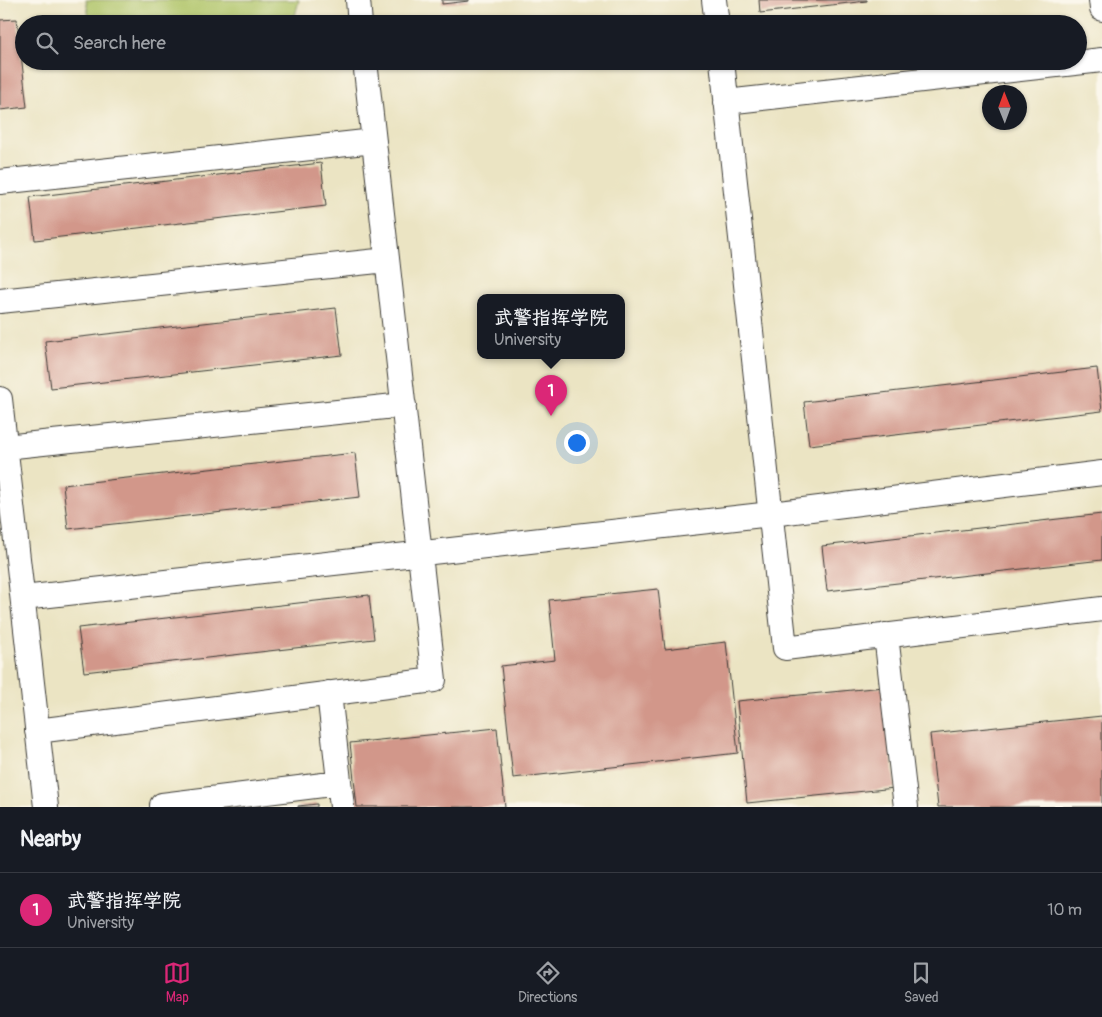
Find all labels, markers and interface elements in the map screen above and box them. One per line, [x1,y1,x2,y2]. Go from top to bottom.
search box [15,15,1087,70]
icon: search [33,29,61,57]
text: Search here [73,31,166,55]
north arrow [982,85,1027,130]
popup [477,294,625,359]
text: 武警指挥学院 [494,306,608,330]
text: University [494,330,561,350]
pin: 1 [535,375,567,416]
your location [564,430,590,456]
text: Nearby [20,826,81,853]
text: 武警指挥学院 [67,889,181,913]
text: 1 [33,900,39,920]
text: 10 m [1047,900,1082,920]
text: University [67,913,134,933]
tab: Map [163,959,191,1006]
tab: Directions [518,959,577,1006]
tab: Saved [904,959,939,1006]

